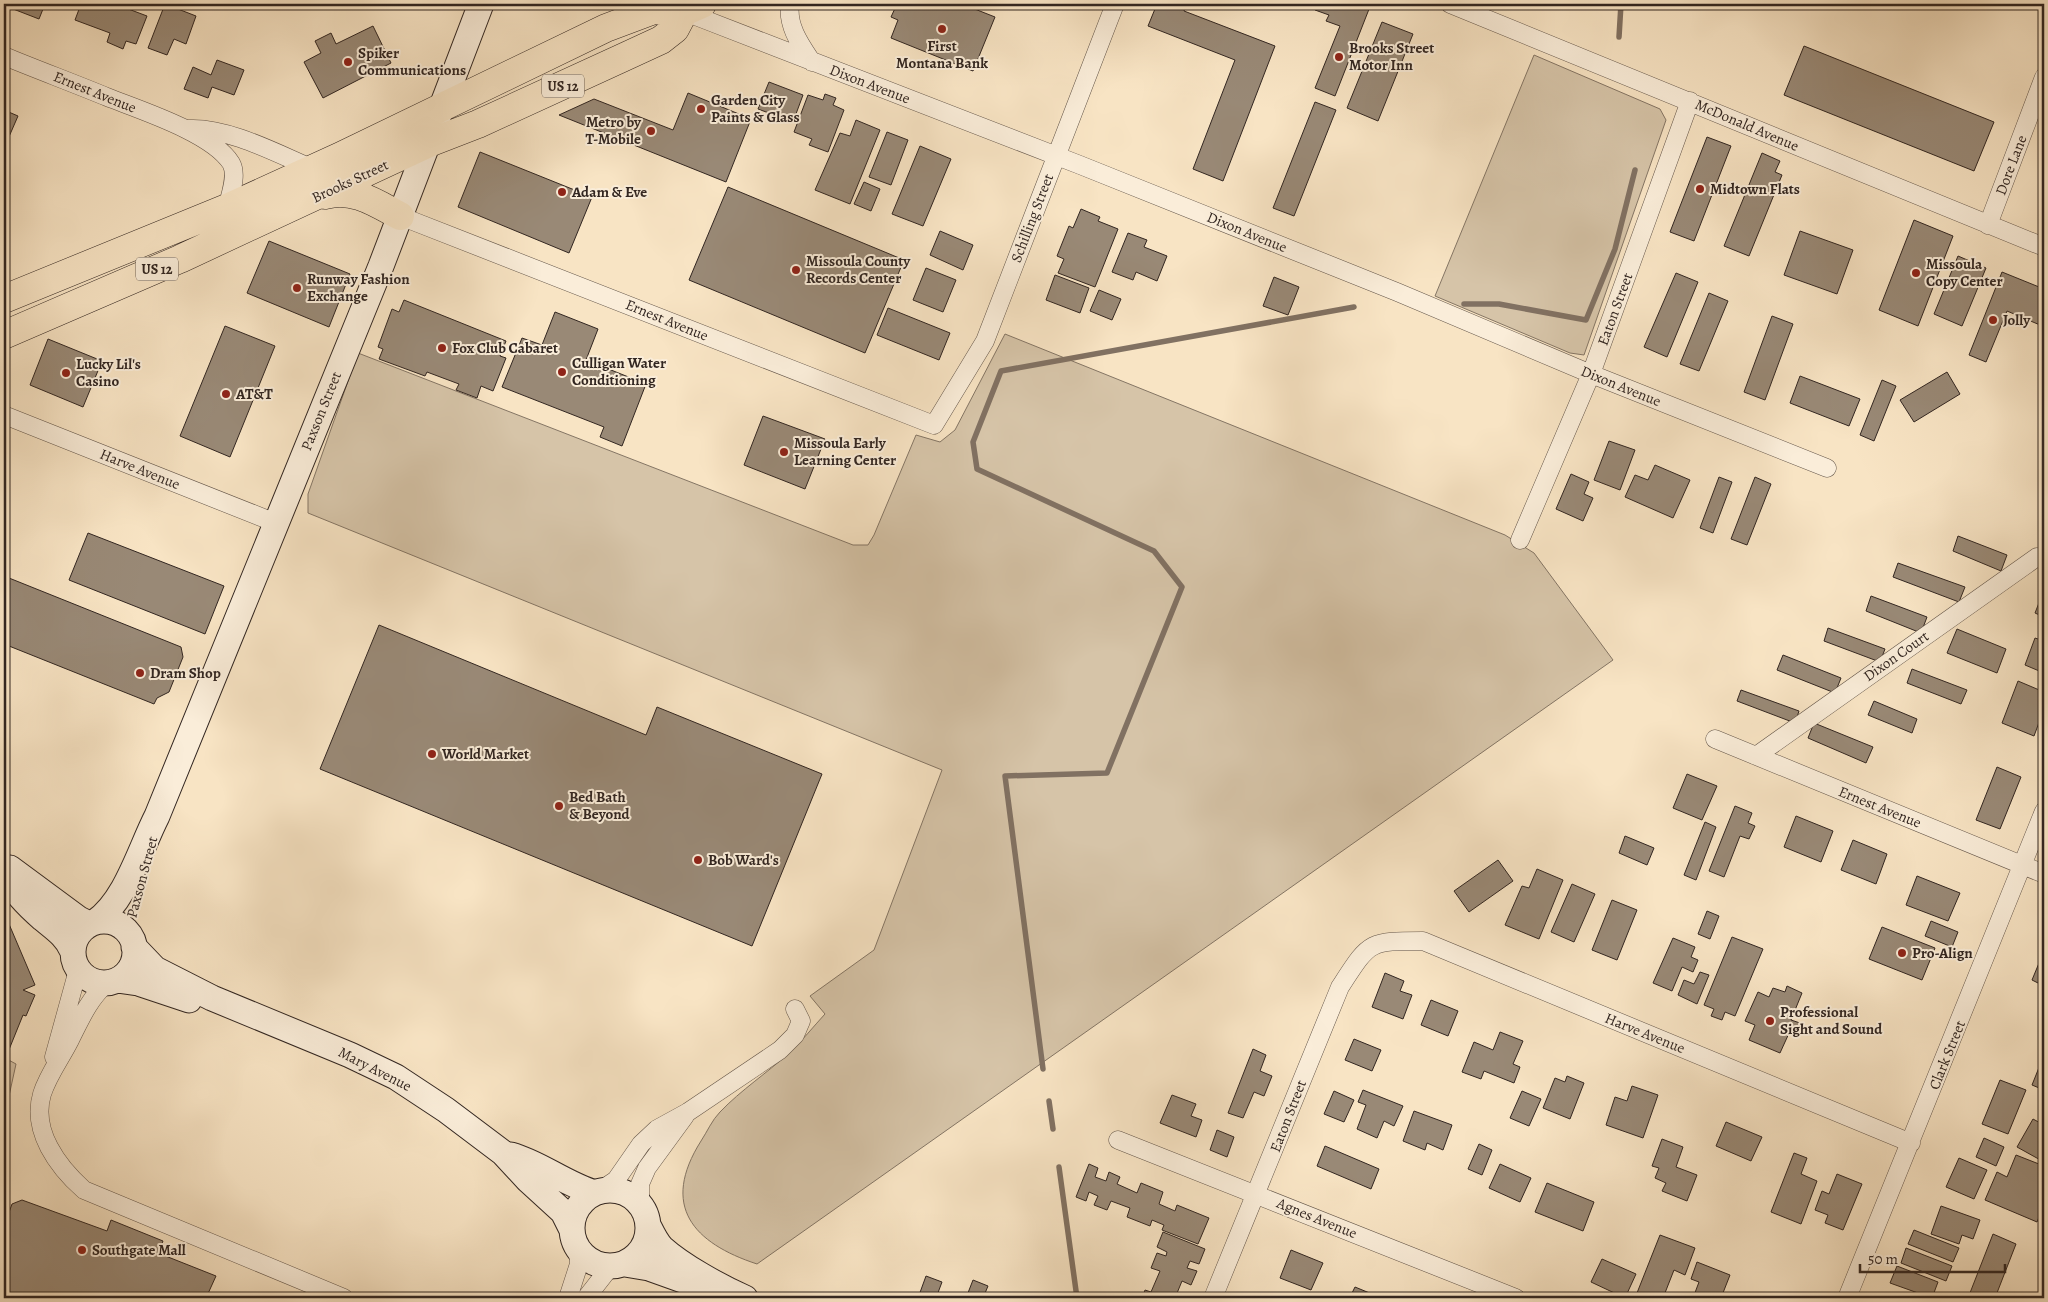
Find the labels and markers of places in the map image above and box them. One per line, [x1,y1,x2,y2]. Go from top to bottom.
marker: First Montana Bank [936,23,948,35]
place label: First Montana Bank [896,36,988,73]
place label: Brooks Street Motor Inn [1349,38,1434,75]
place label: Spiker Communications [358,43,466,80]
marker: Brooks Street Motor Inn [1333,51,1345,63]
marker: Spiker Communications [342,56,354,68]
place label: Garden City Paints & Glass [711,90,800,127]
marker: Garden City Paints & Glass [695,103,707,115]
place label: Metro by T-Mobile [586,112,642,149]
marker: Metro by T-Mobile [645,125,657,137]
place label: Midtown Flats [1710,179,1800,199]
place label: Adam & Eve [571,182,647,202]
marker: Midtown Flats [1694,183,1706,195]
marker: Adam & Eve [556,186,568,198]
place label: Missoula County Records Center [806,251,911,288]
place label: Missoula Copy Center [1926,254,2003,291]
marker: Missoula County Records Center [790,264,802,276]
marker: Missoula Copy Center [1910,267,1922,279]
place label: Runway Fashion Exchange [307,269,410,306]
marker: Runway Fashion Exchange [291,282,303,294]
place label: Jolly [2003,310,2031,330]
marker: Jolly [1987,314,1999,326]
place label: Fox Club Cabaret [452,338,558,358]
marker: Fox Club Cabaret [436,342,448,354]
place label: Culligan Water Conditioning [572,353,666,390]
place label: Lucky Lil's Casino [76,354,141,391]
marker: Culligan Water Conditioning [556,366,568,378]
marker: Lucky Lil's Casino [60,367,72,379]
place label: AT&T [235,384,273,404]
marker: AT&T [220,388,232,400]
place label: Missoula Early Learning Center [794,433,896,470]
marker: Missoula Early Learning Center [778,446,790,458]
place label: Dram Shop [150,663,221,683]
marker: Dram Shop [134,667,146,679]
place label: World Market [441,744,529,764]
marker: World Market [426,748,438,760]
place label: Bed Bath & Beyond [569,787,631,824]
marker: Bed Bath & Beyond [553,800,565,812]
place label: Bob Ward's [708,850,779,870]
marker: Bob Ward's [692,854,704,866]
place label: Pro-Align [1912,943,1973,963]
marker: Pro-Align [1896,947,1908,959]
place label: Professional Sight and Sound [1780,1002,1883,1039]
marker: Professional Sight and Sound [1764,1015,1776,1027]
place label: Southgate Mall [92,1240,186,1260]
marker: Southgate Mall [76,1244,88,1256]

